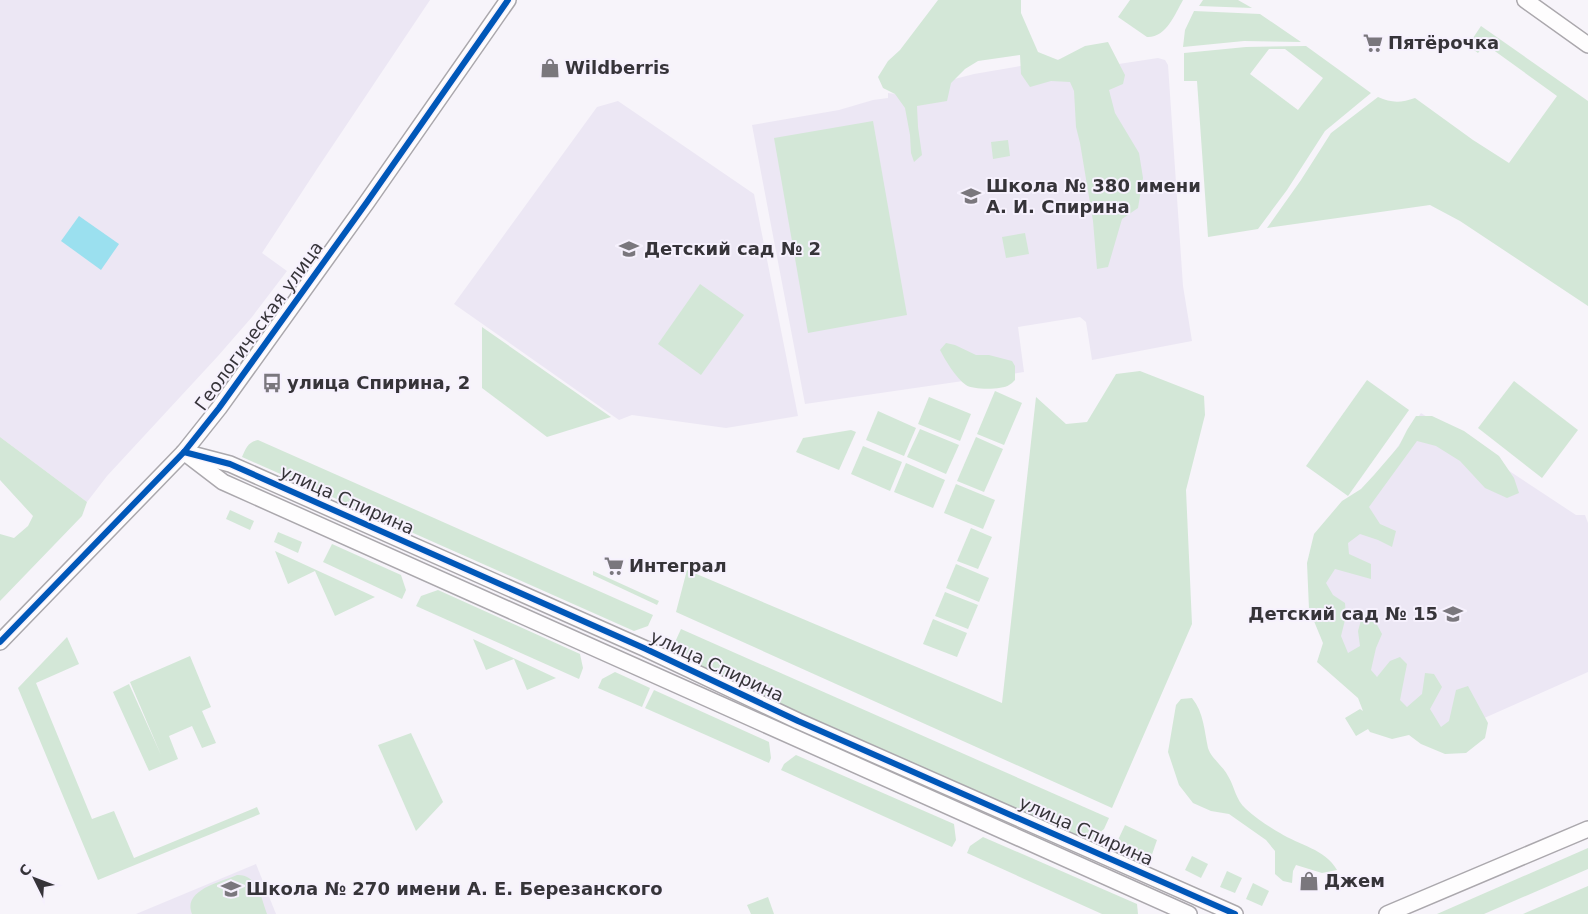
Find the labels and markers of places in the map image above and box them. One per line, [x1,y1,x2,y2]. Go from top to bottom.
supermarket icon: Пятёрочка [1362,32,1384,54]
place label: Пятёрочка [1388,32,1499,53]
shop icon: Wildberris [539,57,561,79]
place label: Wildberris [565,57,670,78]
place label: Школа № 380 имени А. И. Спирина [986,175,1201,217]
school or university icon: Школа № 380 имени А. И. Спирина [960,185,982,207]
school or university icon: Детский сад № 2 [618,238,640,260]
place label: Детский сад № 2 [644,238,821,259]
bus stop icon: улица Спирина, 2 [261,372,283,394]
place label: улица Спирина, 2 [287,372,470,393]
supermarket icon: Интеграл [603,555,625,577]
place label: Интеграл [629,555,727,576]
place label: Детский сад № 15 [1248,603,1438,624]
school or university icon: Детский сад № 15 [1442,603,1464,625]
shop icon: Джем [1298,870,1320,892]
place label: Джем [1324,870,1385,891]
school or university icon: Школа № 270 имени А. Е. Березанского [220,878,242,900]
place label: Школа № 270 имени А. Е. Березанского [246,878,663,899]

